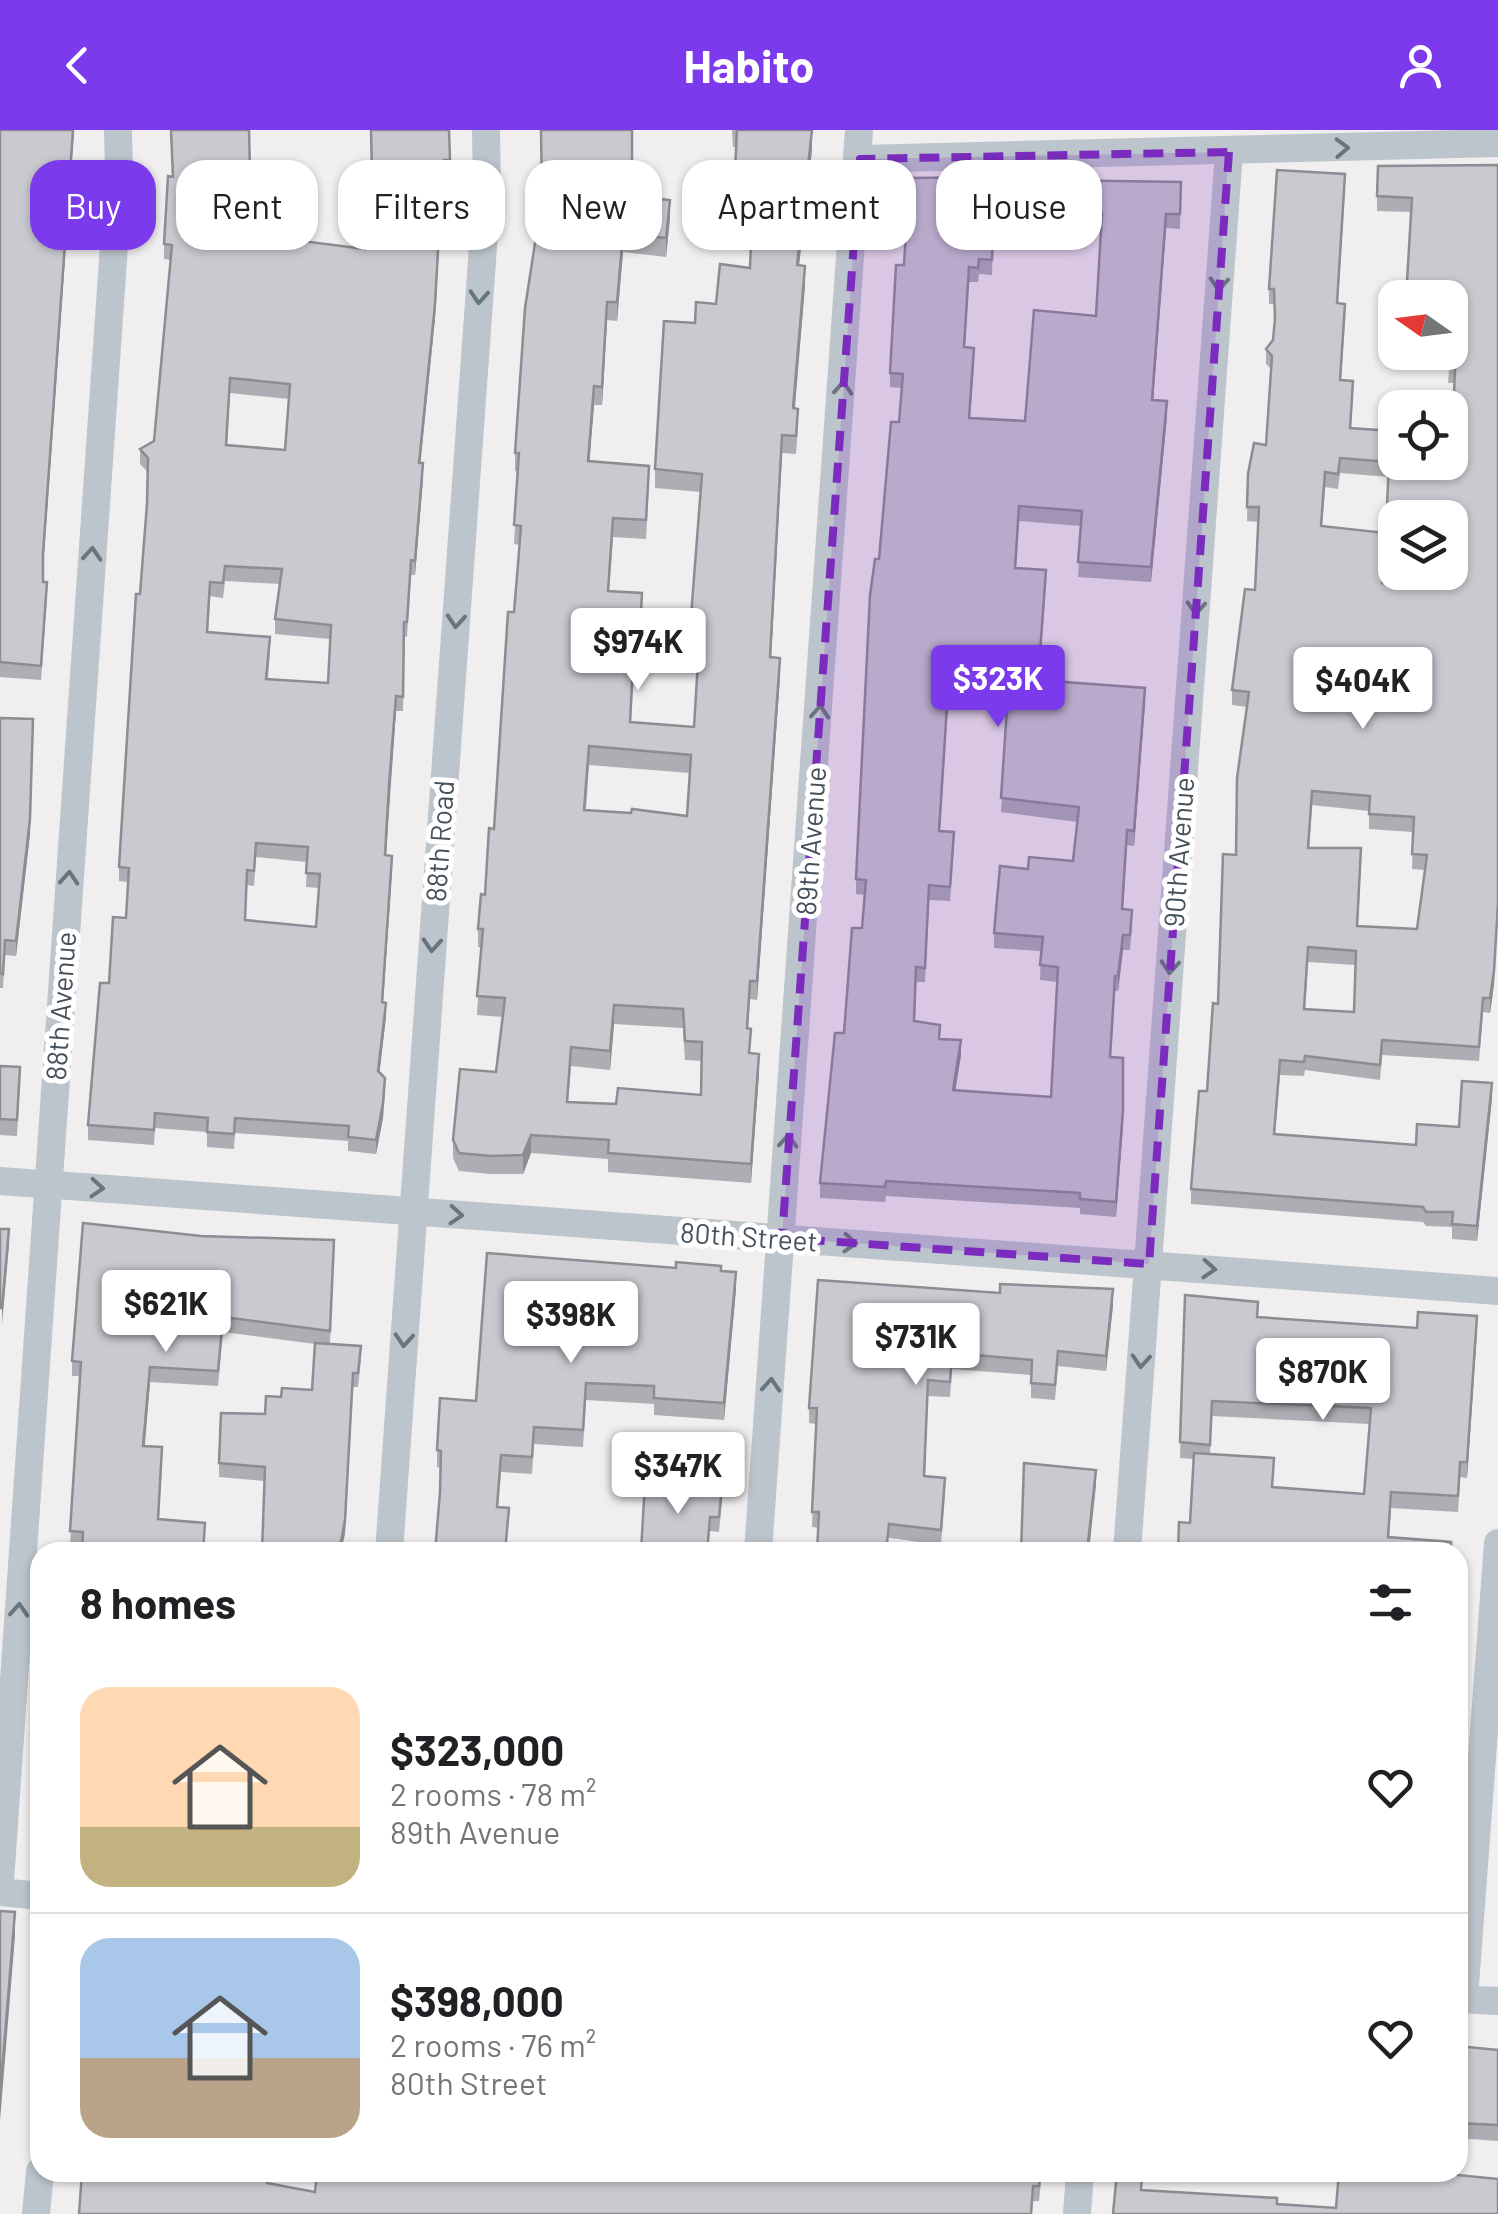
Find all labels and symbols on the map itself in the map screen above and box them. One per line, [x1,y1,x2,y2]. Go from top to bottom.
one-way arrow [1334,138,1350,159]
one-way arrow [1209,277,1231,293]
north arrow [1378,280,1468,370]
one-way arrow [469,290,491,306]
one-way arrow [832,379,853,395]
one-way arrow [81,545,102,561]
one-way arrow [1186,601,1207,617]
pin: $974K [568,608,708,693]
one-way arrow [445,614,467,630]
pin: $323K [928,645,1068,730]
pin: $404K [1293,647,1433,732]
one-way arrow [808,703,830,719]
street label: 89th Avenue [788,765,832,917]
street label: 90th Avenue [1156,776,1200,928]
street label: 88th Road [418,779,460,903]
one-way arrow [58,869,80,885]
street label: 88th Avenue [38,930,82,1082]
one-way arrow [422,938,443,954]
one-way arrow [1160,960,1181,976]
one-way arrow [777,1132,799,1148]
one-way arrow [90,1177,106,1199]
one-way arrow [449,1203,465,1225]
street label: 80th Street [679,1214,819,1258]
one-way arrow [843,1232,859,1253]
one-way arrow [1202,1258,1218,1280]
pin: $621K [96,1270,236,1355]
pin: $398K [501,1281,641,1366]
pin: $731K [846,1303,986,1388]
one-way arrow [394,1332,416,1348]
pin: $870K [1253,1338,1393,1423]
one-way arrow [1131,1354,1153,1370]
one-way arrow [759,1377,781,1393]
pin: $347K [608,1432,748,1517]
one-way arrow [8,1601,29,1617]

